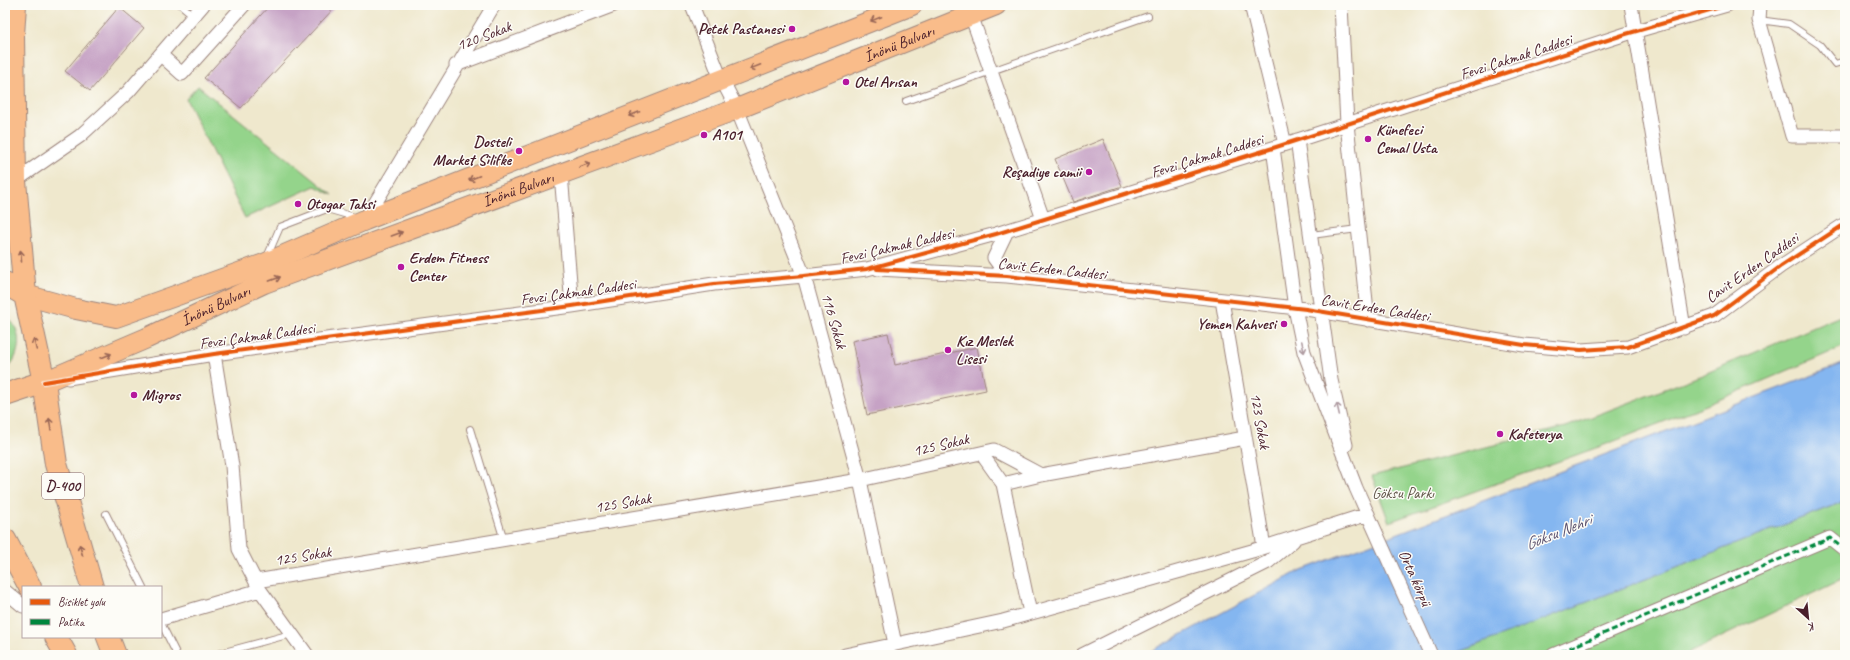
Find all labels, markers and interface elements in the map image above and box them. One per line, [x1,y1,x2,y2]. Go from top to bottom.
street label: 120 Sokak [454,16,515,56]
one-way arrow [870,16,882,24]
place label: Petek Pastanesi [698,19,787,39]
street label: İnönü Bulvarı [861,20,938,67]
marker: Petek Pastanesi [787,24,797,34]
street label: Fevzi Çakmak Caddesi [1458,29,1576,84]
one-way arrow [749,64,761,71]
place label: Otel Arısan [854,72,917,92]
marker: Otel Arısan [841,77,851,87]
one-way arrow [628,111,640,119]
place label: Künefeci Cemal Usta [1376,120,1438,158]
place label: A101 [712,125,744,145]
street label: Fevzi Çakmak Caddesi [1148,129,1267,183]
marker: A101 [699,130,709,140]
place label: Dosteli Market Silifke [433,132,514,170]
marker: Künefeci Cemal Usta [1363,134,1373,144]
marker: Dosteli Market Silifke [514,146,524,156]
one-way arrow [578,160,590,168]
place label: Reşadiye camii [1002,162,1084,182]
street label: İnönü Bulvarı [480,167,557,212]
marker: Reşadiye camii [1084,167,1094,177]
one-way arrow [468,174,480,182]
place label: Otogar Taksi [306,194,377,214]
marker: Otogar Taksi [293,199,303,209]
street label: Fevzi Çakmak Caddesi [838,223,958,269]
street label: Cavit Erden Caddesi [1702,227,1804,308]
one-way arrow [391,230,403,238]
place label: Erdem Fitness Center [409,248,489,286]
one-way arrow [18,250,25,263]
street label: Cavit Erden Caddesi [997,253,1109,285]
marker: Erdem Fitness Center [396,262,406,272]
street label: Fevzi Çakmak Caddesi [519,274,639,310]
one-way arrow [269,275,281,283]
street label: İnönü Bulvarı [178,280,254,330]
street label: Cavit Erden Caddesi [1319,290,1432,327]
street label: 116 Sokak [817,291,852,352]
place label: Yemen Kahvesi [1197,314,1278,334]
street label: Fevzi Çakmak Caddesi [198,318,318,354]
marker: Yemen Kahvesi [1279,319,1289,329]
place label: Kız Meslek Lisesi [956,331,1015,369]
one-way arrow [31,338,39,351]
one-way arrow [1299,340,1307,353]
marker: Kız Meslek Lisesi [943,345,953,355]
one-way arrow [99,351,111,359]
place label: Migros [142,385,181,405]
marker: Migros [129,390,139,400]
street label: 123 Sokak [1245,391,1275,452]
one-way arrow [1334,403,1341,416]
one-way arrow [46,418,54,431]
place label: Kafeterya [1508,424,1563,444]
street label: 125 Sokak [911,429,972,461]
marker: Kafeterya [1495,429,1505,439]
road number: D-400 [42,473,84,499]
park label: Göksu Parkı [1372,483,1435,503]
street label: 125 Sokak [593,488,654,518]
water label: Göksu Nehri [1522,507,1599,555]
street label: 125 Sokak [273,541,334,570]
one-way arrow [77,543,84,556]
street label: Orta körpü [1394,547,1437,611]
legend [22,586,162,638]
text: Bisiklet yolu [58,594,106,610]
north arrow [1788,598,1828,638]
text: Patika [58,614,85,630]
text: K [1805,619,1818,636]

